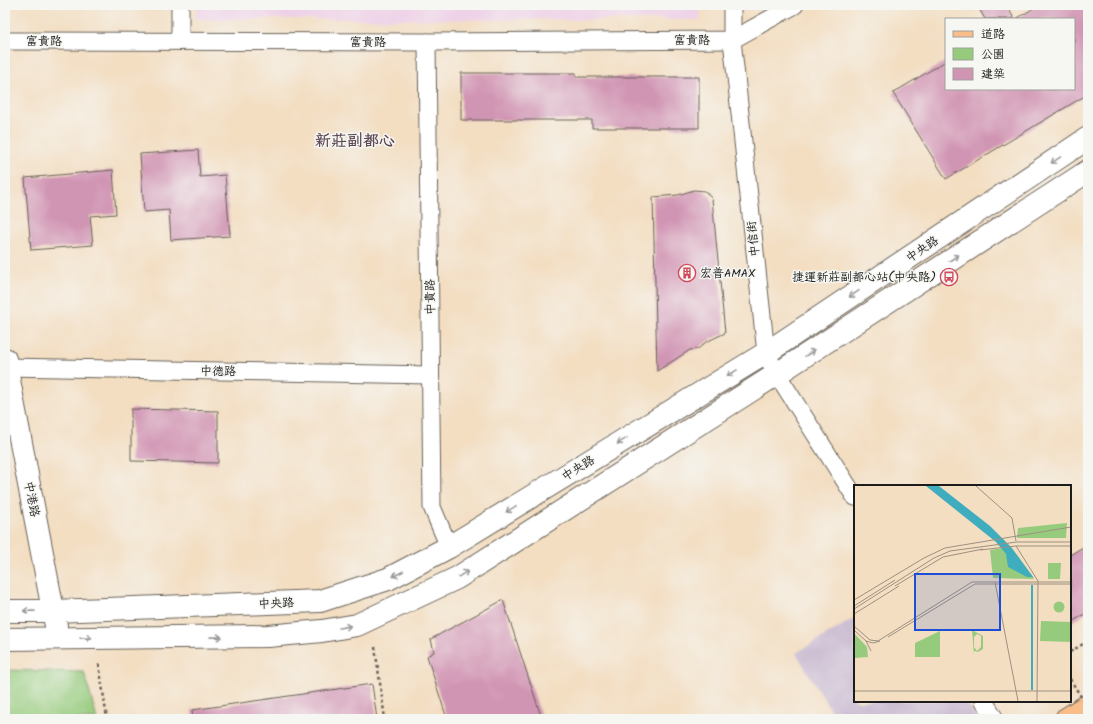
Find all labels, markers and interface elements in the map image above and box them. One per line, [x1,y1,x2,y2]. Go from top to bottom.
legend [945,18,1075,90]
text: 道路 [981,25,1005,44]
street label: 富貴路 [674,31,710,50]
street label: 富貴路 [26,32,62,51]
street label: 富貴路 [350,33,386,52]
text: 公園 [981,45,1005,64]
text: 建築 [981,65,1005,84]
district label: 新莊副都心 [315,129,395,154]
one-way arrow [1050,156,1061,164]
street label: 中信街 [742,220,765,258]
street label: 中央路 [902,231,943,267]
one-way arrow [948,254,959,262]
building icon: 宏普AMAX [677,263,697,283]
place label: 宏普AMAX [700,264,756,283]
bus stop icon: 捷運新莊副都心站(中央路) [939,267,959,287]
place label: 捷運新莊副都心站(中央路) [792,268,936,287]
street label: 中貴路 [421,279,440,315]
one-way arrow [849,290,860,298]
one-way arrow [804,348,816,356]
street label: 中德路 [200,362,236,381]
one-way arrow [726,370,738,378]
one-way arrow [616,438,628,446]
street label: 中央路 [558,451,599,486]
street label: 中港路 [19,480,44,519]
inset map [854,485,1071,702]
one-way arrow [505,506,517,514]
one-way arrow [458,569,469,578]
one-way arrow [392,570,404,578]
street label: 中央路 [258,593,294,614]
one-way arrow [23,607,36,615]
one-way arrow [339,623,352,631]
one-way arrow [209,633,222,641]
one-way arrow [79,634,92,642]

